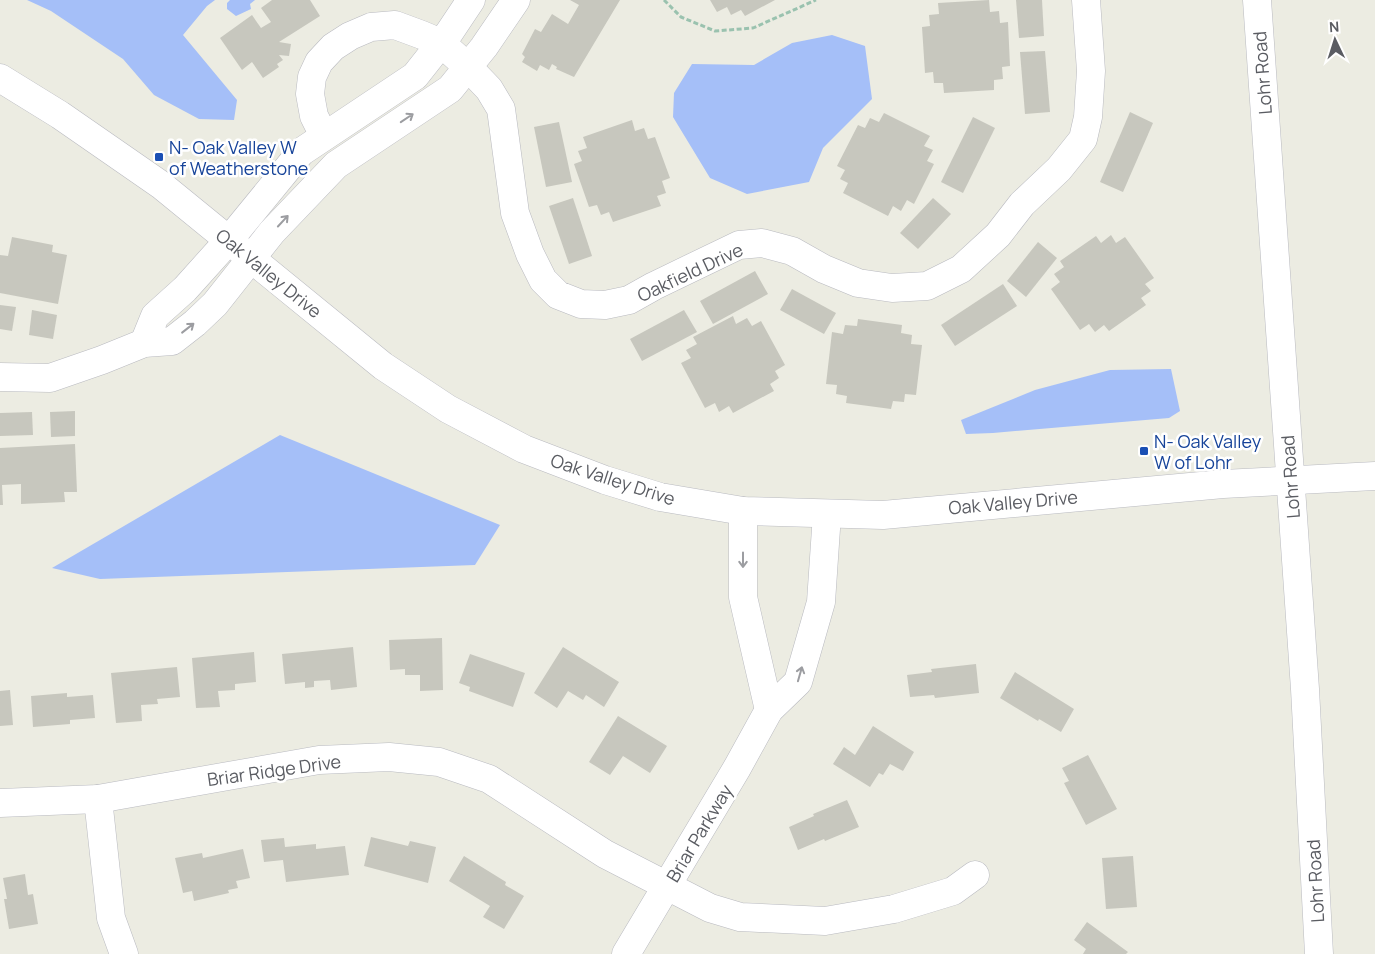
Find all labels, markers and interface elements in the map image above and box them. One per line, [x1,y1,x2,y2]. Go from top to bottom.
north arrow [1310,15,1360,65]
text: N [1328,17,1340,36]
street label: Lohr Road [1247,31,1277,115]
one-way arrow [400,113,414,123]
place label: N- Oak Valley W of Weatherstone [169,135,308,180]
marker: N- Oak Valley W of Weatherstone [153,151,165,163]
one-way arrow [277,215,289,227]
street label: Oak Valley Drive [211,223,327,323]
street label: Oakfield Drive [633,237,747,307]
one-way arrow [181,323,194,334]
place label: N- Oak Valley W of Lohr [1154,429,1262,474]
street label: Lohr Road [1275,435,1305,519]
marker: N- Oak Valley W of Lohr [1138,445,1150,457]
street label: Oak Valley Drive [548,448,678,510]
street label: Oak Valley Drive [947,484,1079,520]
one-way arrow [738,552,748,568]
one-way arrow [796,666,806,682]
street label: Briar Ridge Drive [206,749,342,791]
street label: Briar Parkway [660,779,738,886]
street label: Lohr Road [1301,839,1329,923]

